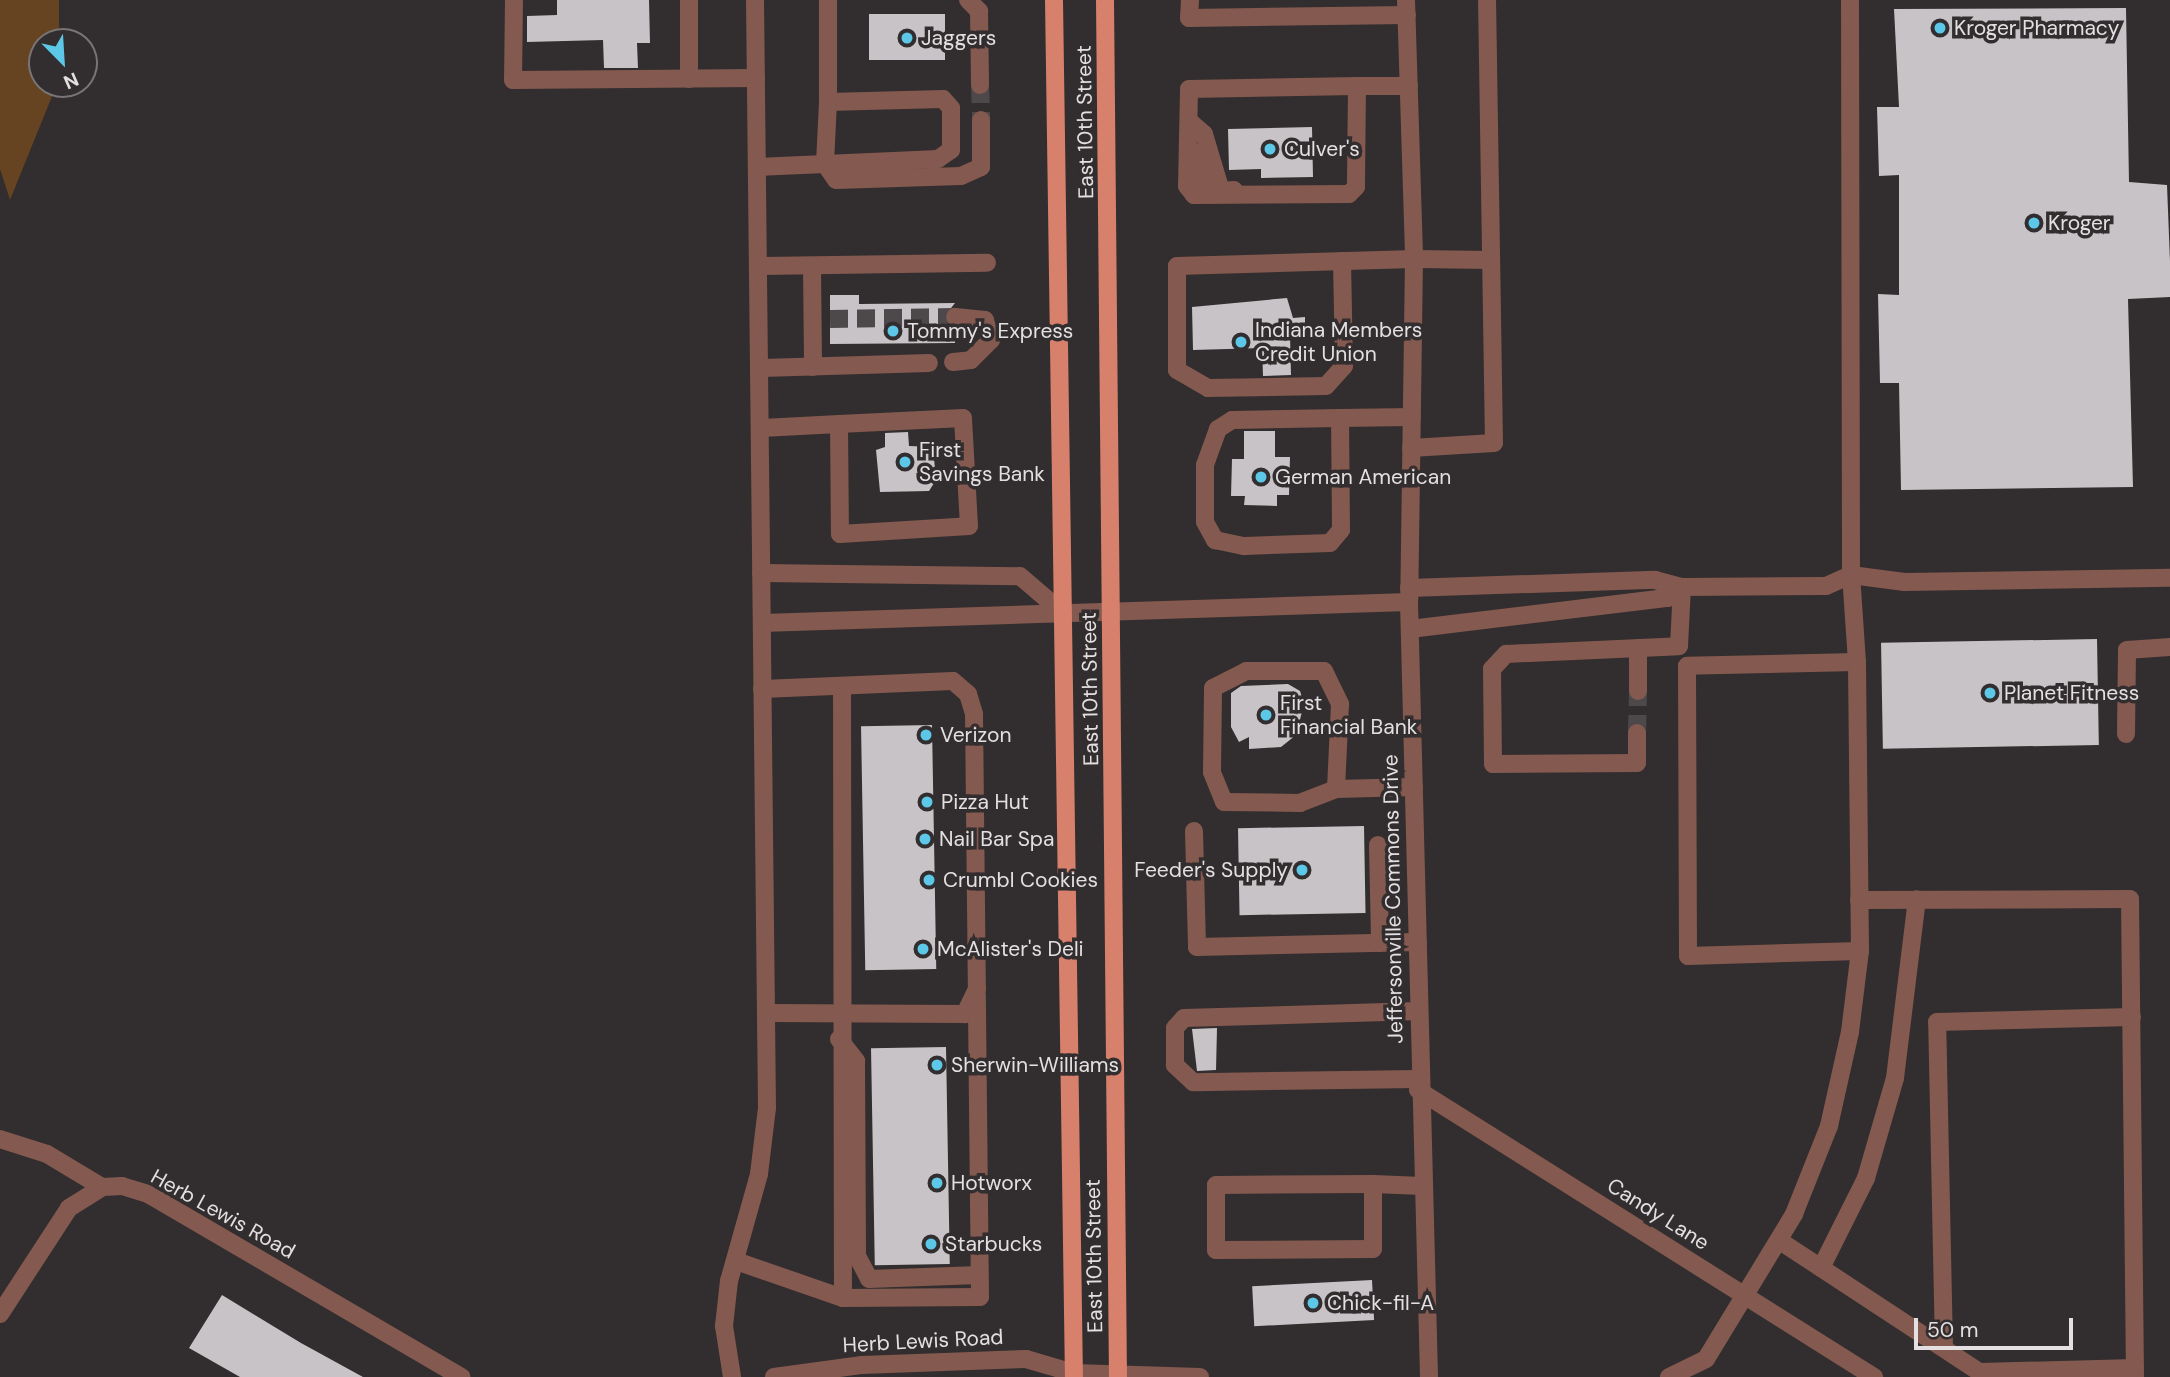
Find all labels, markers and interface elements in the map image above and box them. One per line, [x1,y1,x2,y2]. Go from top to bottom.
place label: Kroger Pharmacy [1954,15,2120,41]
marker: Kroger Pharmacy [1932,20,1948,36]
place label: Jaggers [921,25,996,51]
north arrow [28,28,98,98]
marker: Jaggers [899,30,915,46]
street label: East 10th Street [1071,45,1099,199]
text: N [60,67,82,95]
place label: Culver's [1284,136,1360,162]
marker: Culver's [1262,141,1278,157]
place label: Kroger [2048,210,2111,236]
marker: Kroger [2026,215,2042,231]
place label: Indiana Members Credit Union [1255,317,1422,367]
place label: Tommy's Express [907,318,1073,344]
marker: Tommy's Express [885,323,901,339]
marker: Indiana Members Credit Union [1233,334,1249,350]
place label: First Savings Bank [919,437,1045,487]
marker: First Savings Bank [897,454,913,470]
place label: German American [1275,464,1451,490]
marker: German American [1253,469,1269,485]
street label: East 10th Street [1076,612,1104,766]
place label: Planet Fitness [2004,680,2139,706]
marker: Planet Fitness [1982,685,1998,701]
place label: First Financial Bank [1280,690,1417,740]
marker: First Financial Bank [1258,707,1274,723]
place label: Verizon [940,722,1012,748]
marker: Verizon [918,727,934,743]
street label: Jeffersonville Commons Drive [1378,754,1408,1044]
place label: Pizza Hut [941,789,1029,815]
marker: Pizza Hut [919,794,935,810]
place label: Nail Bar Spa [939,826,1054,852]
marker: Nail Bar Spa [917,831,933,847]
place label: Feeder's Supply [1134,857,1288,883]
marker: Feeder's Supply [1294,862,1310,878]
place label: Crumbl Cookies [943,867,1098,893]
marker: Crumbl Cookies [921,872,937,888]
place label: McAlister's Deli [937,936,1084,962]
marker: McAlister's Deli [915,941,931,957]
place label: Sherwin-Williams [951,1052,1119,1078]
marker: Sherwin-Williams [929,1057,945,1073]
street label: Herb Lewis Road [147,1164,299,1264]
place label: Hotworx [951,1170,1032,1196]
street label: Candy Lane [1602,1173,1714,1255]
marker: Hotworx [929,1175,945,1191]
street label: East 10th Street [1080,1179,1108,1333]
place label: Starbucks [945,1231,1042,1257]
marker: Starbucks [923,1236,939,1252]
place label: Chick-fil-A [1327,1290,1434,1316]
marker: Chick-fil-A [1305,1295,1321,1311]
scale bar [1918,1304,2077,1348]
text: 50 m [1927,1316,1978,1344]
street label: Herb Lewis Road [842,1324,1004,1358]

